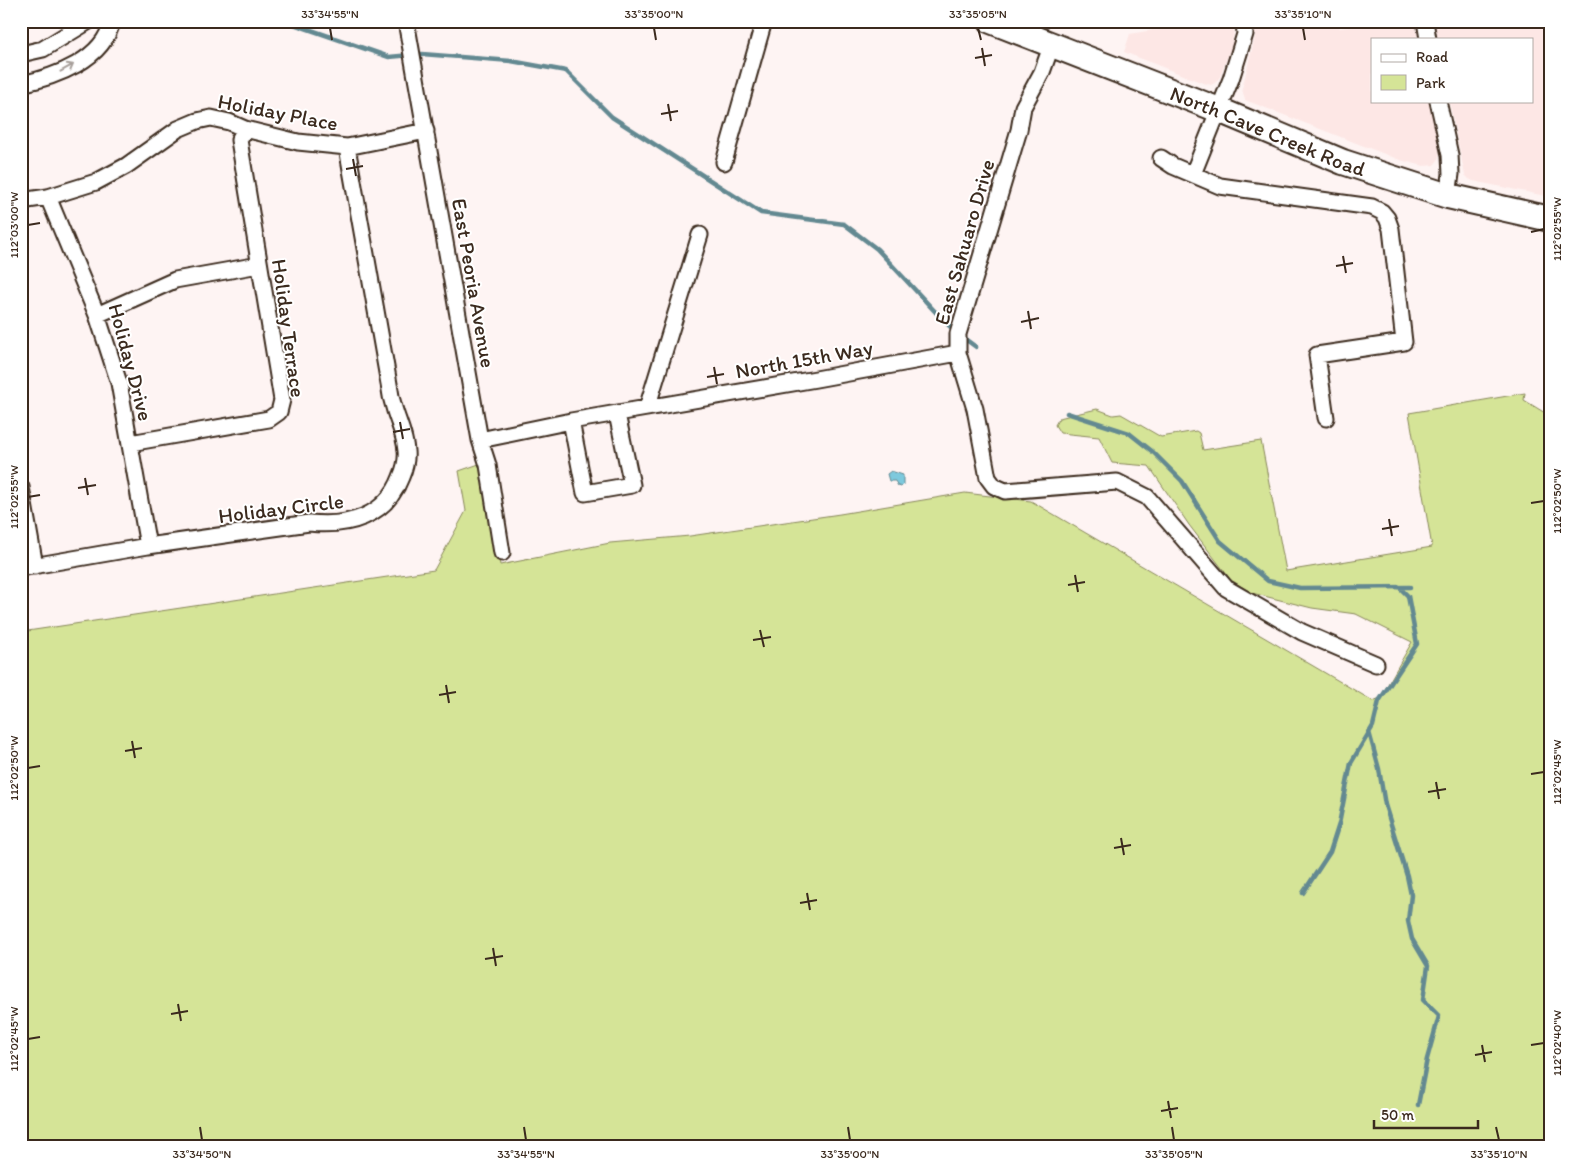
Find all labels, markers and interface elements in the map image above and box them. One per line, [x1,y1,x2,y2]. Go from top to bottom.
text: 33°34'55"N [301,7,359,21]
text: 33°35'00"N [625,7,683,21]
text: 33°35'05"N [949,7,1007,21]
text: 33°35'10"N [1274,7,1332,21]
legend [1371,38,1534,102]
text: Road [1416,48,1449,66]
one-way arrow [60,63,75,73]
text: Park [1416,74,1446,92]
street label: North Cave Creek Road [1167,80,1369,181]
street label: Holiday Place [216,88,340,136]
street label: East Sahuaro Drive [928,156,1000,328]
text: 112°03'00"W [7,192,21,258]
street label: East Peoria Avenue [447,196,501,370]
text: 112°02'55"W [1550,197,1564,261]
street label: Holiday Terrace [267,257,311,399]
street label: Holiday Drive [103,300,159,424]
street label: North 15th Way [733,335,875,383]
text: 112°02'55"W [7,465,21,529]
text: 112°02'50"W [1550,468,1564,534]
street label: Holiday Circle [217,488,345,528]
text: 112°02'50"W [7,735,21,801]
text: 112°02'45"W [1550,739,1564,805]
text: 112°02'45"W [7,1006,21,1072]
text: 112°02'40"W [1550,1010,1564,1076]
scale bar [1374,1097,1477,1129]
text: 50 m [1381,1106,1414,1124]
text: 33°34'50"N [173,1147,231,1161]
text: 33°34'55"N [497,1147,555,1161]
text: 33°35'00"N [821,1147,879,1161]
text: 33°35'05"N [1145,1147,1203,1161]
text: 33°35'10"N [1470,1147,1528,1161]

